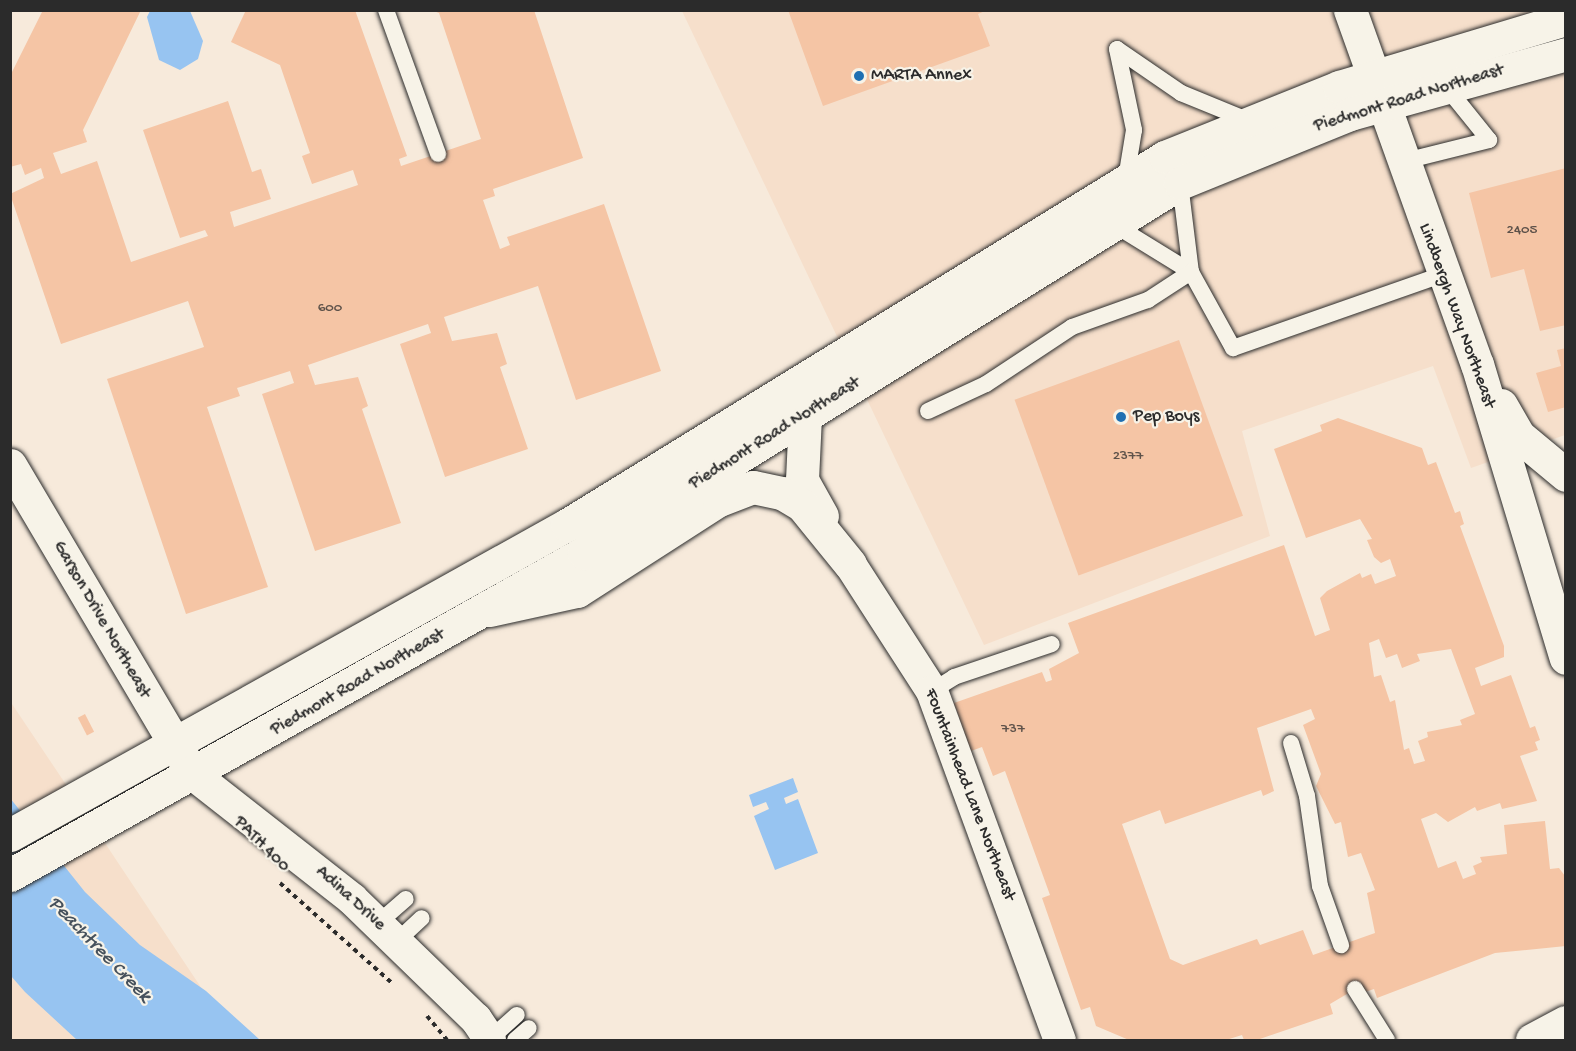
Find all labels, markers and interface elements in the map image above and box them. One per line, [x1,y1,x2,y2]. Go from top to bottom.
street label: Piedmont Road Northeast [1312,60,1506,138]
place label: MARTA Annex [871,65,972,87]
marker: MARTA Annex [852,69,866,83]
street label: Lindbergh Way Northeast [1412,221,1500,411]
house number: 2405 [1507,222,1537,240]
house number: 600 [318,300,342,318]
street label: Piedmont Road Northeast [686,373,864,495]
place label: Pep Boys [1133,406,1199,428]
marker: Pep Boys [1114,410,1128,424]
house number: 2377 [1113,448,1143,466]
street label: Garson Drive Northeast [47,538,155,702]
street label: Piedmont Road Northeast [267,624,449,742]
street label: Fountainhead Lane Northeast [919,686,1019,904]
house number: 737 [1001,721,1025,739]
street label: PATH 400 [228,812,294,878]
street label: Adina Drive [310,862,390,936]
water label: Peachtree Creek [42,892,156,1008]

